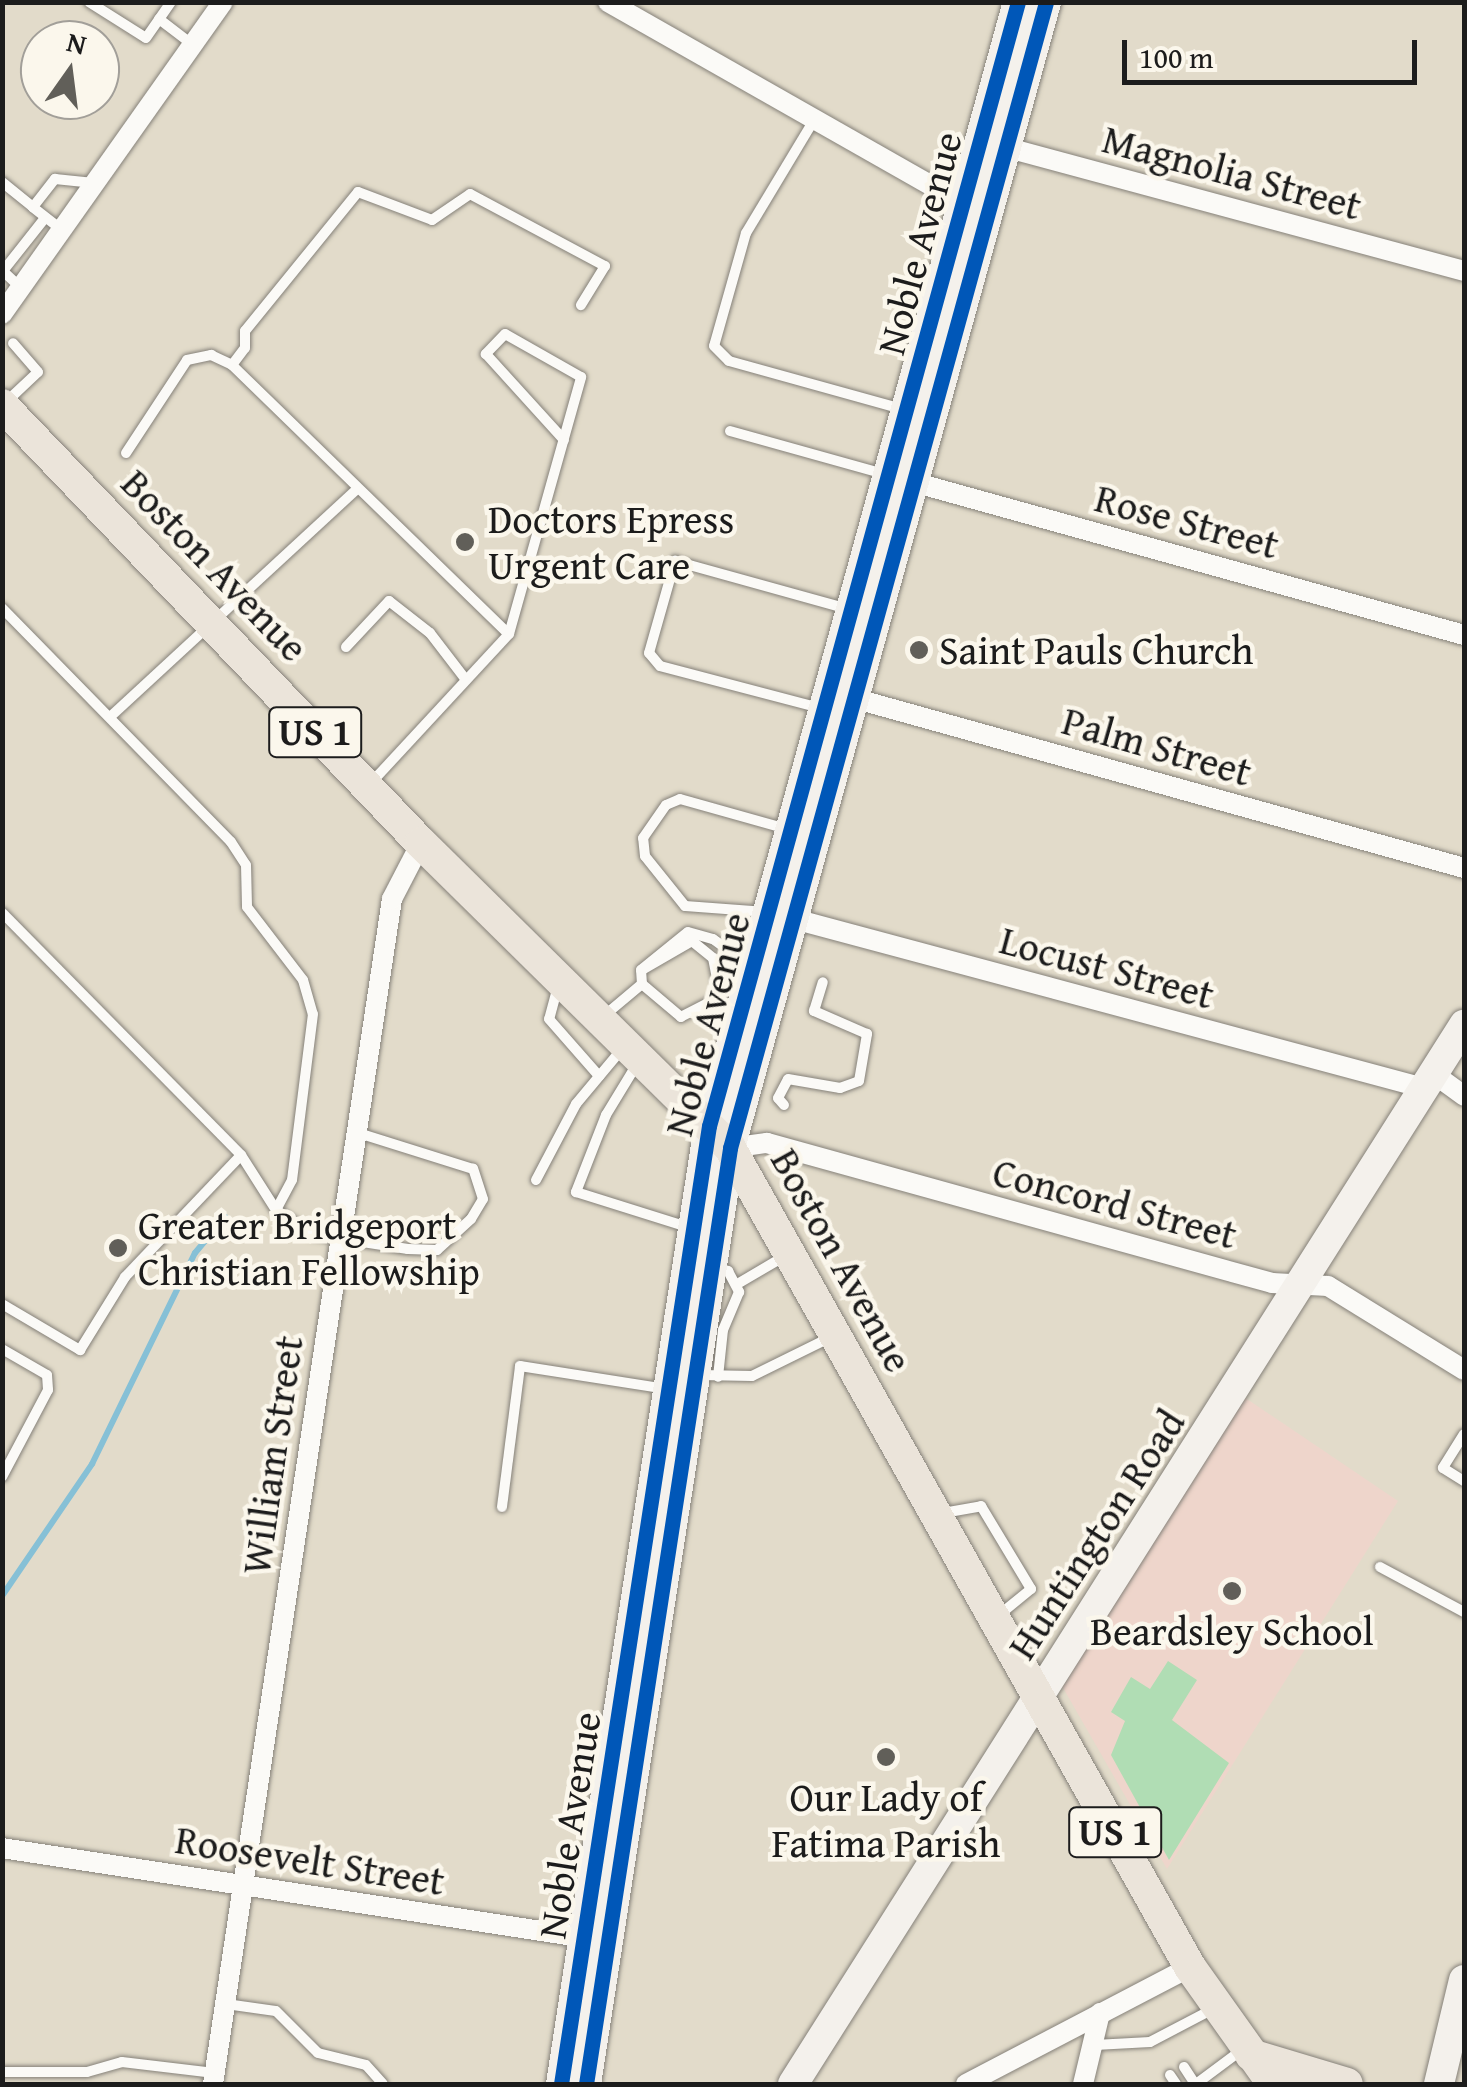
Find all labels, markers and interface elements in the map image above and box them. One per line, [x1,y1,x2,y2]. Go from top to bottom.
north arrow [20,20,120,120]
text: N [63,20,91,65]
scale bar [1127,20,1422,82]
text: 100 m [1139,35,1213,79]
street label: Magnolia Street [1097,114,1367,230]
street label: Noble Avenue [866,126,972,360]
street label: Boston Avenue [112,459,318,671]
street label: Rose Street [1090,473,1284,569]
place label: Doctors Epress Urgent Care [488,495,734,589]
marker: Doctors Epress Urgent Care [452,529,478,555]
place label: Saint Pauls Church [939,626,1253,674]
marker: Saint Pauls Church [908,639,930,661]
street label: Palm Street [1057,696,1257,796]
road number: US 1 [268,699,362,765]
street label: Noble Avenue [654,907,760,1141]
street label: Locust Street [995,915,1219,1019]
street label: Boston Avenue [761,1140,923,1380]
street label: Concord Street [988,1147,1242,1259]
place label: Greater Bridgeport Christian Fellowship [138,1201,480,1295]
marker: Greater Bridgeport Christian Fellowship [107,1237,129,1259]
street label: William Street [231,1333,313,1577]
street label: Huntington Road [997,1400,1195,1668]
marker: Beardsley School [1221,1580,1243,1602]
place label: Beardsley School [1090,1607,1374,1655]
street label: Noble Avenue [527,1708,611,1942]
marker: Our Lady of Fatima Parish [875,1746,897,1768]
place label: Our Lady of Fatima Parish [771,1773,1001,1867]
road number: US 1 [1068,1799,1162,1865]
street label: Roosevelt Street [172,1815,448,1905]

